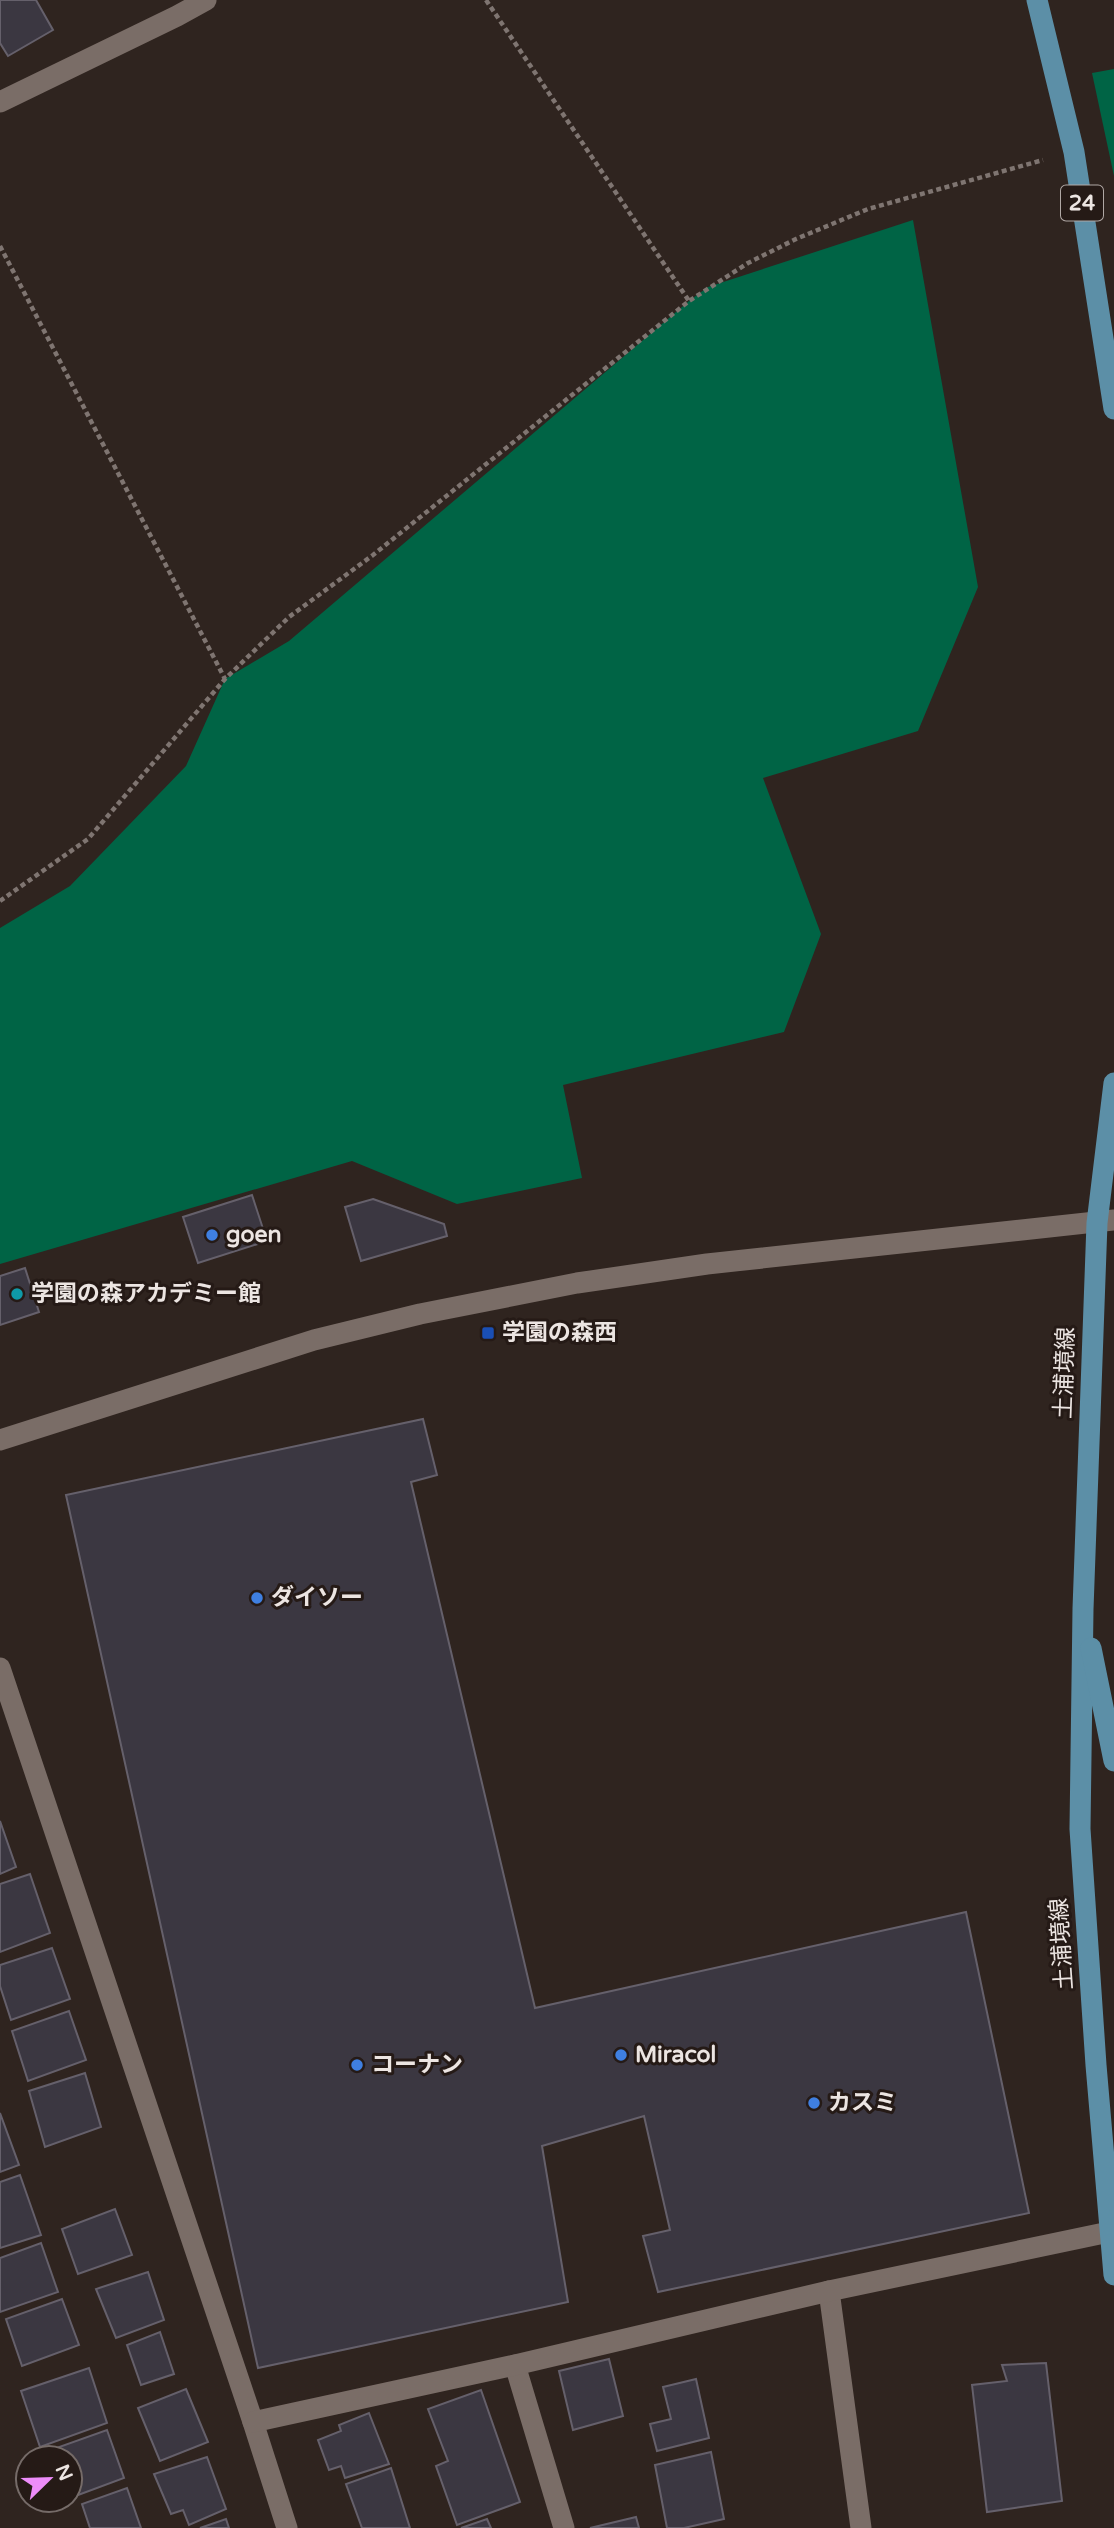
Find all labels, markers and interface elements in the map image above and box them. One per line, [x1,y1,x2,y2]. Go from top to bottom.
road number: 24 [1061,186,1103,220]
place label: goen [226,1221,282,1249]
marker: goen [204,1227,220,1243]
place label: 学園の森アカデミー館 [31,1280,261,1308]
marker: 学園の森アカデミー館 [9,1286,25,1302]
place label: 学園の森西 [502,1319,617,1347]
marker: 学園の森西 [480,1325,496,1341]
street label: 土浦境線 [1049,1327,1081,1419]
place label: ダイソー [271,1584,363,1612]
marker: ダイソー [249,1590,265,1606]
street label: 土浦境線 [1045,1897,1079,1991]
place label: Miracol [635,2041,716,2069]
marker: Miracol [613,2047,629,2063]
place label: コーナン [371,2051,463,2079]
marker: コーナン [349,2057,365,2073]
place label: カスミ [828,2089,897,2117]
marker: カスミ [806,2095,822,2111]
north arrow [14,2444,84,2514]
text: N [51,2461,77,2484]

